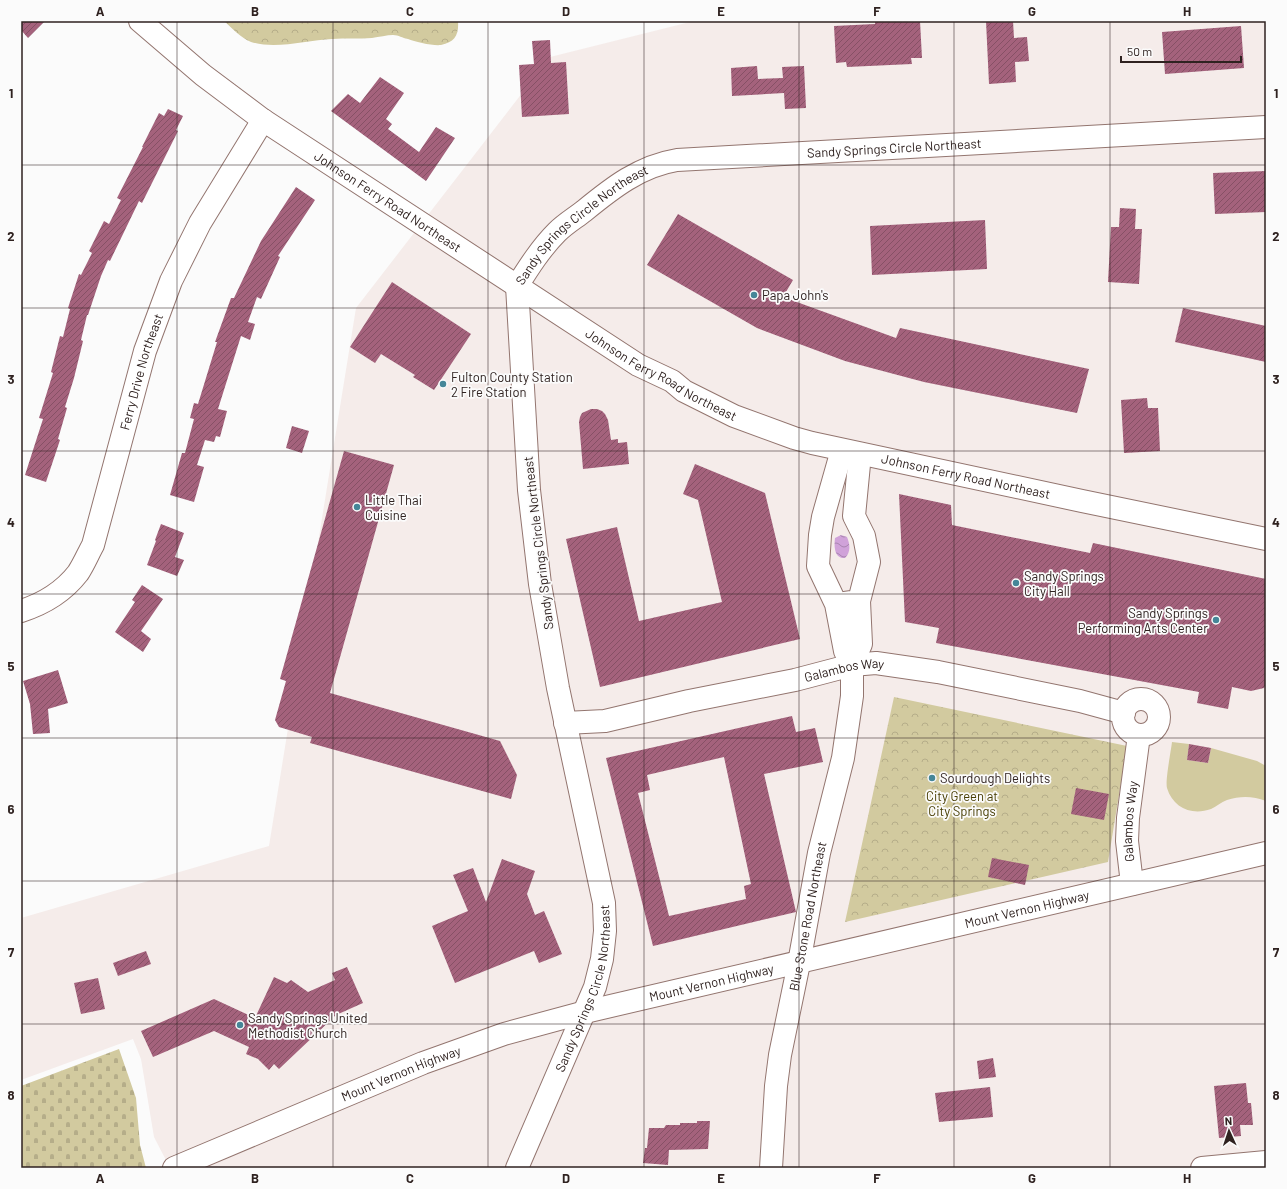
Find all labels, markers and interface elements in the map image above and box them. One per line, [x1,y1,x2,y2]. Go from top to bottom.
text: A [96,3,105,19]
text: B [251,3,259,19]
text: C [406,3,414,19]
text: D [562,3,570,19]
text: E [717,3,725,19]
text: F [873,3,881,19]
text: G [1028,3,1036,19]
text: H [1183,3,1191,19]
scale bar [1121,38,1241,64]
text: 50 m [1127,44,1152,58]
text: 1 [9,85,13,101]
text: 1 [1274,85,1278,101]
street label: Sandy Springs Circle Northeast [807,135,982,161]
street label: Johnson Ferry Road Northeast [311,148,464,255]
street label: Sandy Springs Circle Northeast [512,161,650,288]
text: 2 [7,228,15,244]
text: 2 [1272,228,1280,244]
place label: Papa John's [762,287,829,303]
marker: Papa John's [749,290,759,300]
street label: Ferry Drive Northeast [116,311,166,432]
street label: Johnson Ferry Road Northeast [583,325,739,424]
place label: Fulton County Station 2 Fire Station [451,369,573,400]
text: 3 [7,371,15,387]
text: 3 [1272,371,1280,387]
marker: Fulton County Station 2 Fire Station [438,379,448,389]
street label: Johnson Ferry Road Northeast [880,450,1052,502]
street label: Sandy Springs Circle Northeast [519,455,557,631]
place label: Little Thai Cuisine [365,492,422,523]
marker: Little Thai Cuisine [352,502,362,512]
text: 4 [7,514,15,530]
text: 4 [1272,514,1280,530]
place label: Sandy Springs City Hall [1024,568,1104,599]
marker: Sandy Springs City Hall [1011,578,1021,588]
place label: Sandy Springs Performing Arts Center [1078,605,1208,636]
marker: Sandy Springs Performing Arts Center [1211,615,1221,625]
street label: Galambos Way [803,655,885,685]
text: 5 [7,658,15,674]
text: 5 [1272,658,1280,674]
place label: Sourdough Delights [940,770,1050,786]
marker: Sourdough Delights [927,773,937,783]
street label: Galambos Way [1119,780,1141,863]
park label: City Green at City Springs [926,788,998,819]
text: 6 [8,801,15,817]
text: 6 [1273,801,1280,817]
street label: Blue Stone Road Northeast [785,840,830,992]
street label: Mount Vernon Highway [963,887,1091,931]
street label: Sandy Springs Circle Northeast [551,905,613,1074]
text: 7 [8,944,15,960]
text: 7 [1273,944,1280,960]
street label: Mount Vernon Highway [647,960,775,1005]
place label: Sandy Springs United Methodist Church [248,1010,368,1041]
marker: Sandy Springs United Methodist Church [235,1020,245,1030]
street label: Mount Vernon Highway [339,1042,463,1105]
text: 8 [7,1087,15,1103]
text: 8 [1272,1087,1280,1103]
north arrow [1209,1111,1249,1151]
text: N [1224,1114,1232,1127]
text: A [96,1170,105,1186]
text: B [251,1170,259,1186]
text: C [406,1170,414,1186]
text: D [562,1170,570,1186]
text: E [717,1170,725,1186]
text: F [873,1170,881,1186]
text: G [1028,1170,1036,1186]
text: H [1183,1170,1191,1186]

